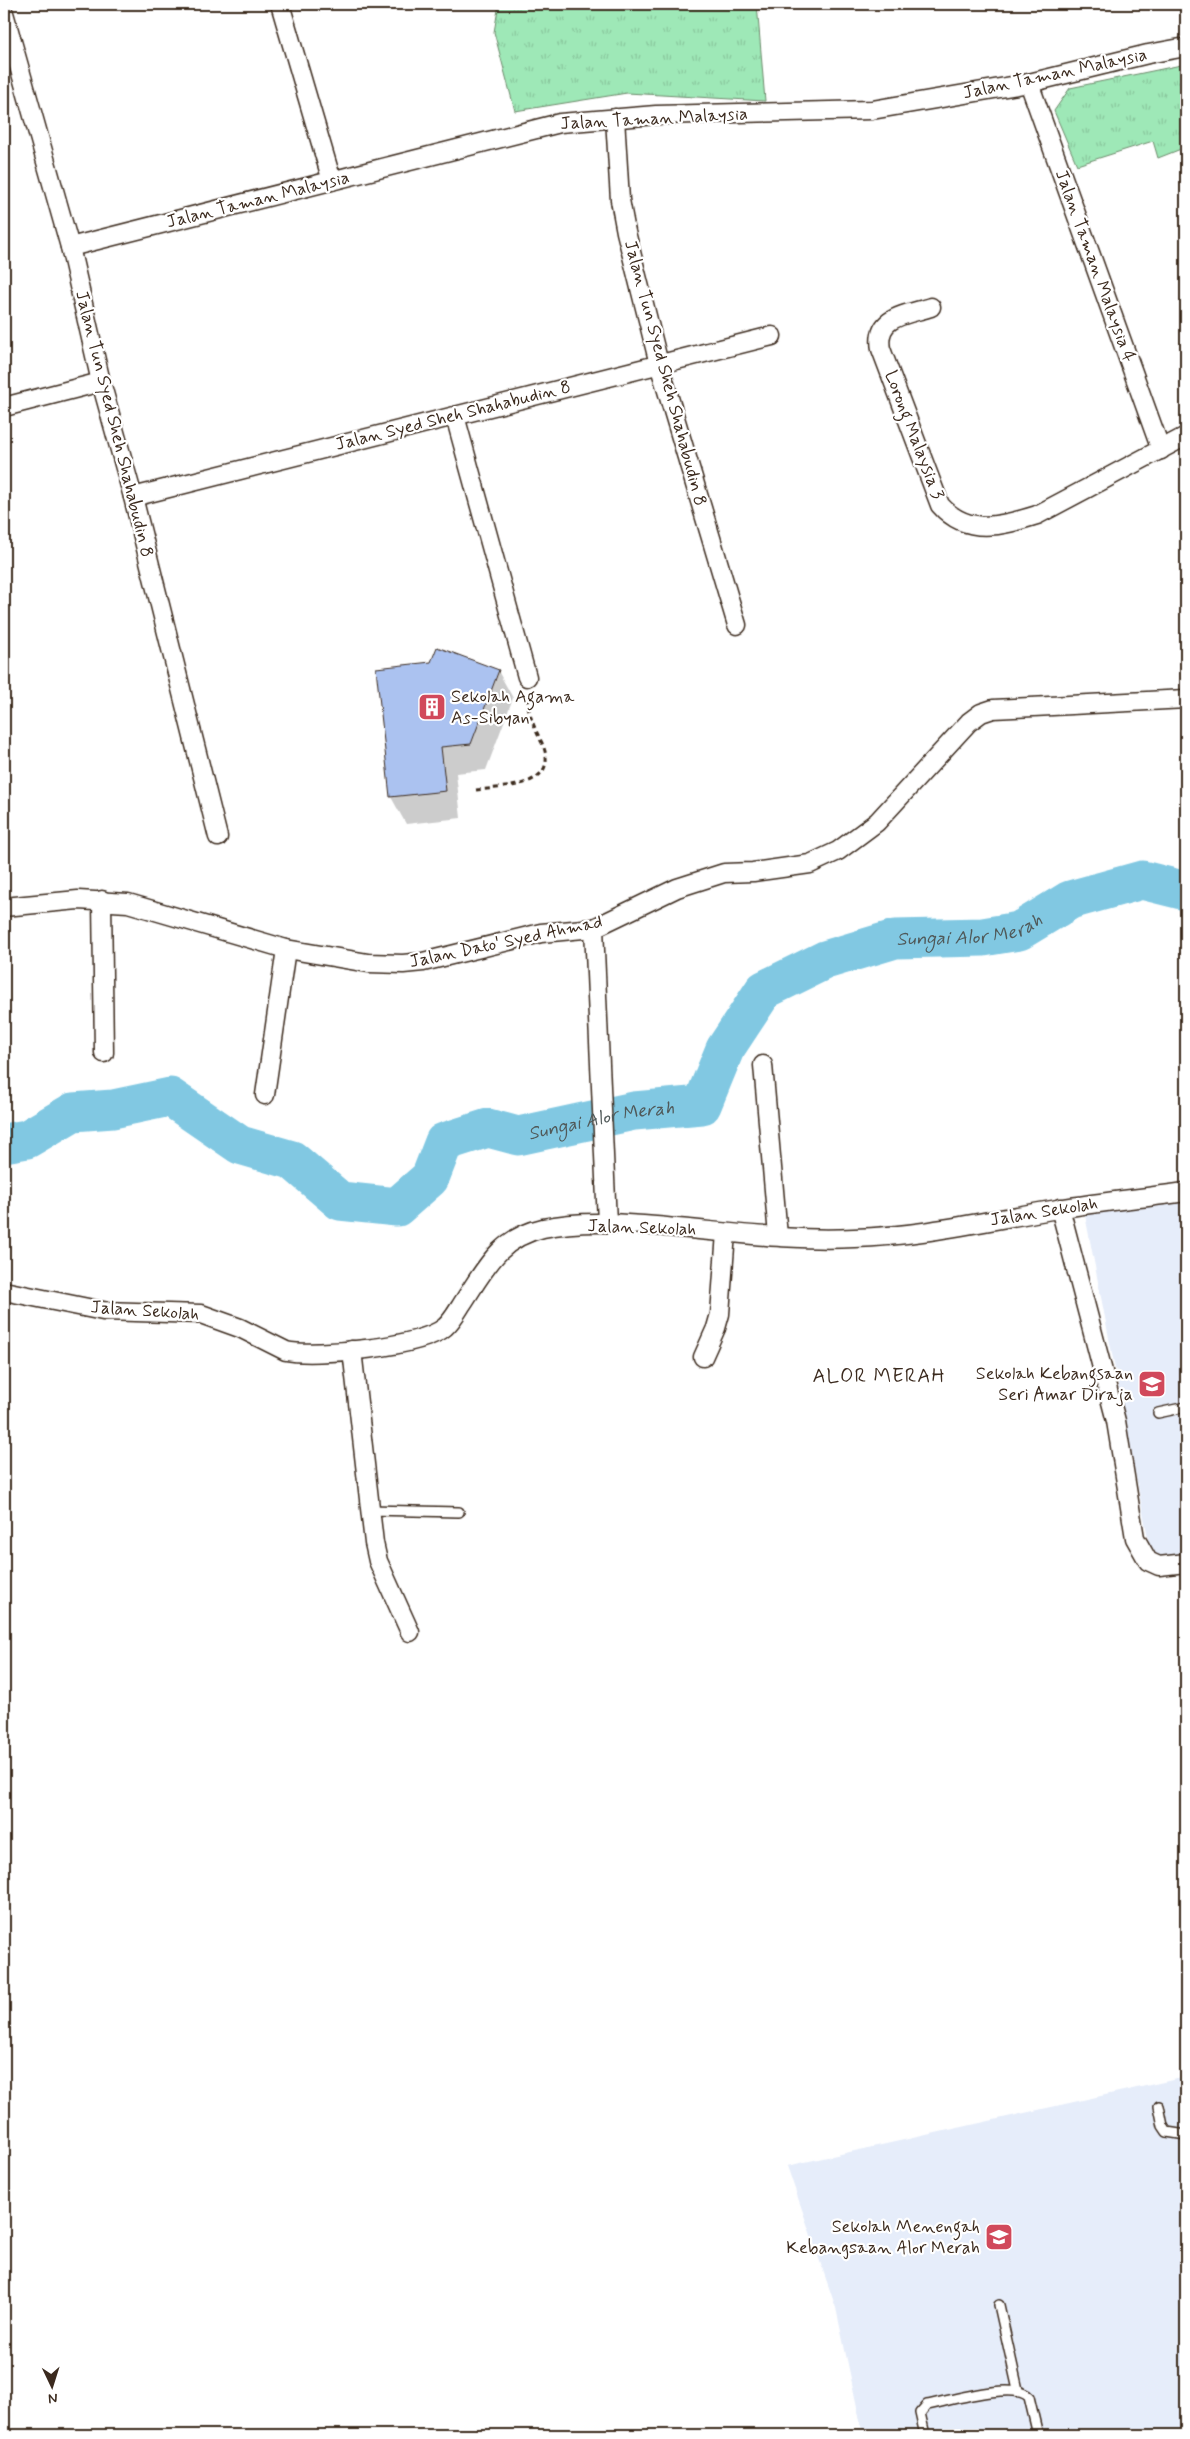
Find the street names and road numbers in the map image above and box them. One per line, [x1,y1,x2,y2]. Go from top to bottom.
street label: Jalan Taman Malaysia [961,43,1149,105]
street label: Jalan Taman Malaysia [560,102,748,136]
street label: Jalan Taman Malaysia [164,166,352,234]
street label: Jalan Taman Malaysia 4 [1049,166,1141,366]
street label: Jalan Tun Syed Sheh Shahabudin 8 [618,238,712,508]
street label: Jalan Tun Syed Sheh Shahabudin 8 [69,288,159,560]
street label: Lorong Malaysia 3 [877,367,950,504]
street label: Jalan Syed Sheh Shahabudin 8 [333,375,573,457]
street label: Jalan Dato' Syed Ahmad [407,910,605,974]
street label: Jalan Sekolah [988,1192,1100,1232]
street label: Jalan Sekolah [587,1214,697,1242]
street label: Jalan Sekolah [90,1295,200,1327]

